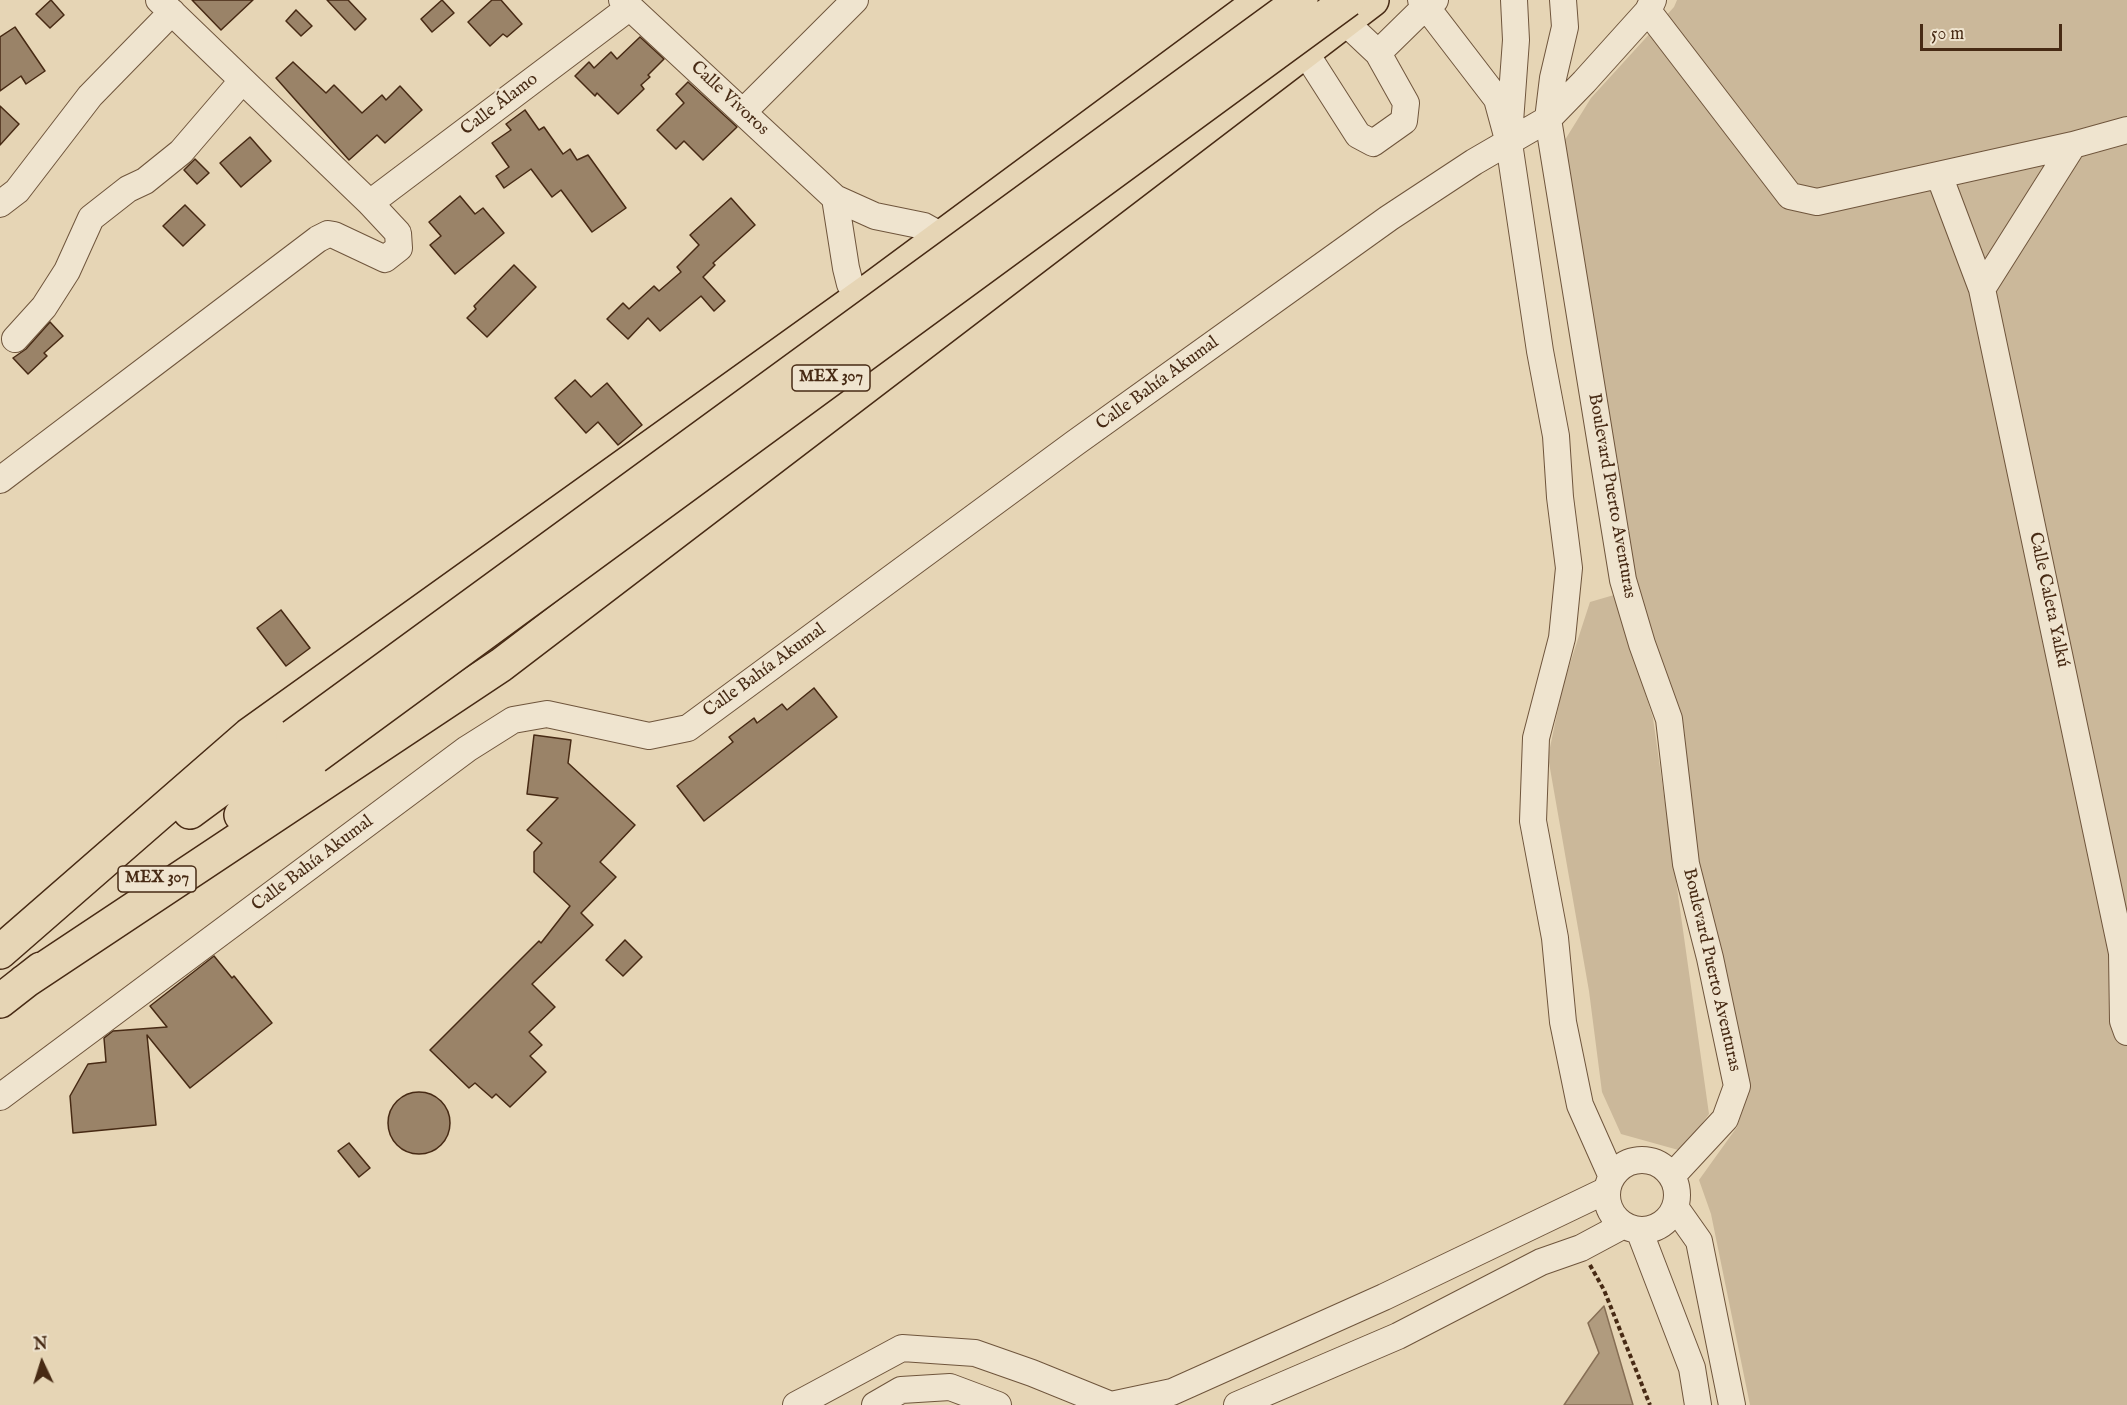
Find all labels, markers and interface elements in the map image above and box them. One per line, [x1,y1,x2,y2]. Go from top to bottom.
scale bar [1923,12,2066,50]
text: 50 m [1931,23,1964,46]
street label: Calle Vivoros [685,57,773,141]
street label: Calle Álamo [457,69,543,141]
street label: Calle Bahía Akumal [1093,332,1223,436]
road number: MEX 307 [792,365,870,391]
street label: Boulevard Puerto Aventuras [1582,392,1640,600]
street label: Calle Caleta Yalkú [2023,530,2073,670]
street label: Calle Bahía Akumal [700,619,830,723]
street label: Calle Bahía Akumal [248,811,378,917]
road number: MEX 307 [118,866,196,892]
street label: Boulevard Puerto Aventuras [1677,866,1745,1074]
north arrow [12,1333,72,1393]
text: N [33,1335,48,1356]

